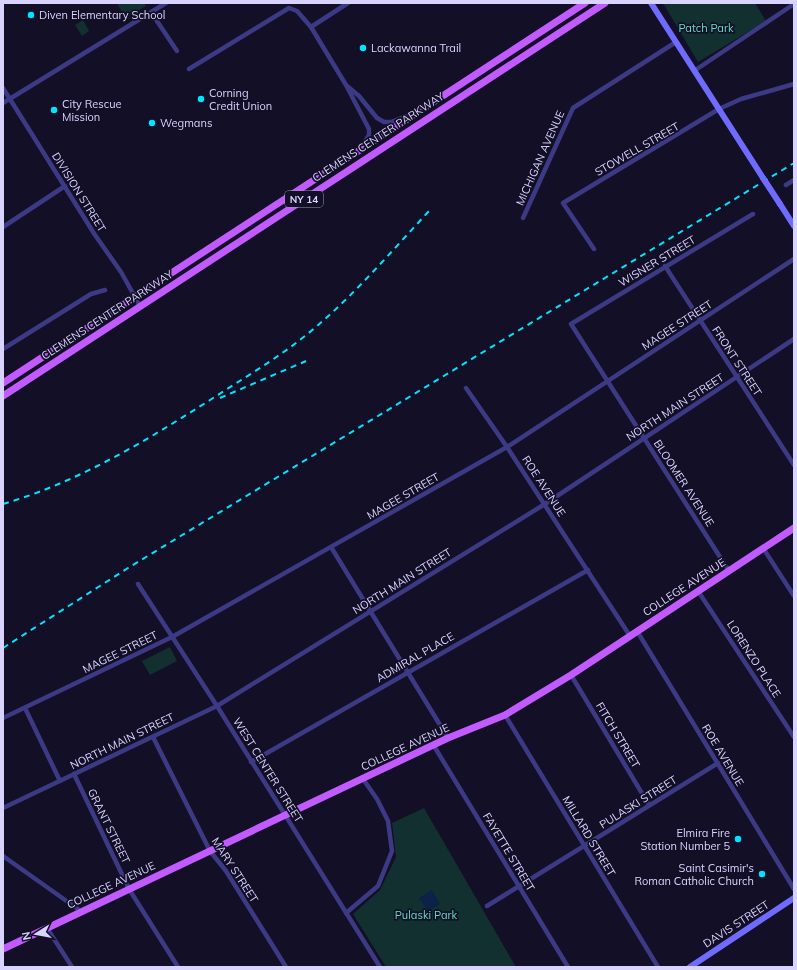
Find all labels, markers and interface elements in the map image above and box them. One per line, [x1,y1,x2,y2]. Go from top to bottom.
place label: Diven Elementary School [39,8,165,22]
marker: Diven Elementary School [26,10,36,20]
park label: Patch Park [678,21,734,35]
place label: Lackawanna Trail [371,41,461,55]
marker: Lackawanna Trail [358,43,368,53]
place label: Corning Credit Union [209,86,272,113]
street label: CLEMENS CENTER PARKWAY [310,89,447,185]
marker: Corning Credit Union [196,94,206,104]
place label: City Rescue Mission [62,97,121,124]
marker: City Rescue Mission [49,105,59,115]
street label: MICHIGAN AVENUE [513,108,567,208]
place label: Wegmans [160,116,212,130]
marker: Wegmans [147,118,157,128]
street label: STOWELL STREET [592,119,682,179]
street label: DIVISION STREET [49,150,109,235]
road number: NY 14 [285,191,323,207]
street label: WISNER STREET [616,232,698,290]
street label: CLEMENS CENTER PARKWAY [39,267,176,363]
street label: MAGEE STREET [639,297,715,353]
street label: FRONT STREET [709,323,765,399]
street label: NORTH MAIN STREET [623,370,727,444]
street label: BLOOMER AVENUE [651,437,717,529]
street label: ROE AVENUE [519,453,569,519]
street label: MAGEE STREET [364,469,442,522]
street label: NORTH MAIN STREET [350,545,454,617]
street label: COLLEGE AVENUE [640,555,728,619]
street label: LORENZO PLACE [724,618,784,700]
street label: MAGEE STREET [80,628,160,676]
street label: ADMIRAL PLACE [373,629,457,685]
street label: FITCH STREET [593,700,643,771]
street label: NORTH MAIN STREET [68,710,177,772]
street label: WEST CENTER STREET [230,715,306,825]
street label: COLLEGE AVENUE [359,720,451,774]
street label: ROE AVENUE [699,722,747,788]
street label: PULASKI STREET [597,772,680,831]
street label: GRANT STREET [85,786,133,866]
street label: MILLARD STREET [560,793,619,879]
street label: FAYETTE STREET [480,810,538,894]
place label: Elmira Fire Station Number 5 [640,826,730,853]
marker: Elmira Fire Station Number 5 [733,834,743,844]
street label: MARY STREET [209,835,261,906]
street label: COLLEGE AVENUE [65,858,157,912]
place label: Saint Casimir's Roman Catholic Church [634,861,754,888]
marker: Saint Casimir's Roman Catholic Church [757,869,767,879]
street label: DAVIS STREET [700,897,772,951]
park label: Pulaski Park [395,908,458,922]
north arrow [16,914,56,954]
text: N [19,930,34,941]

